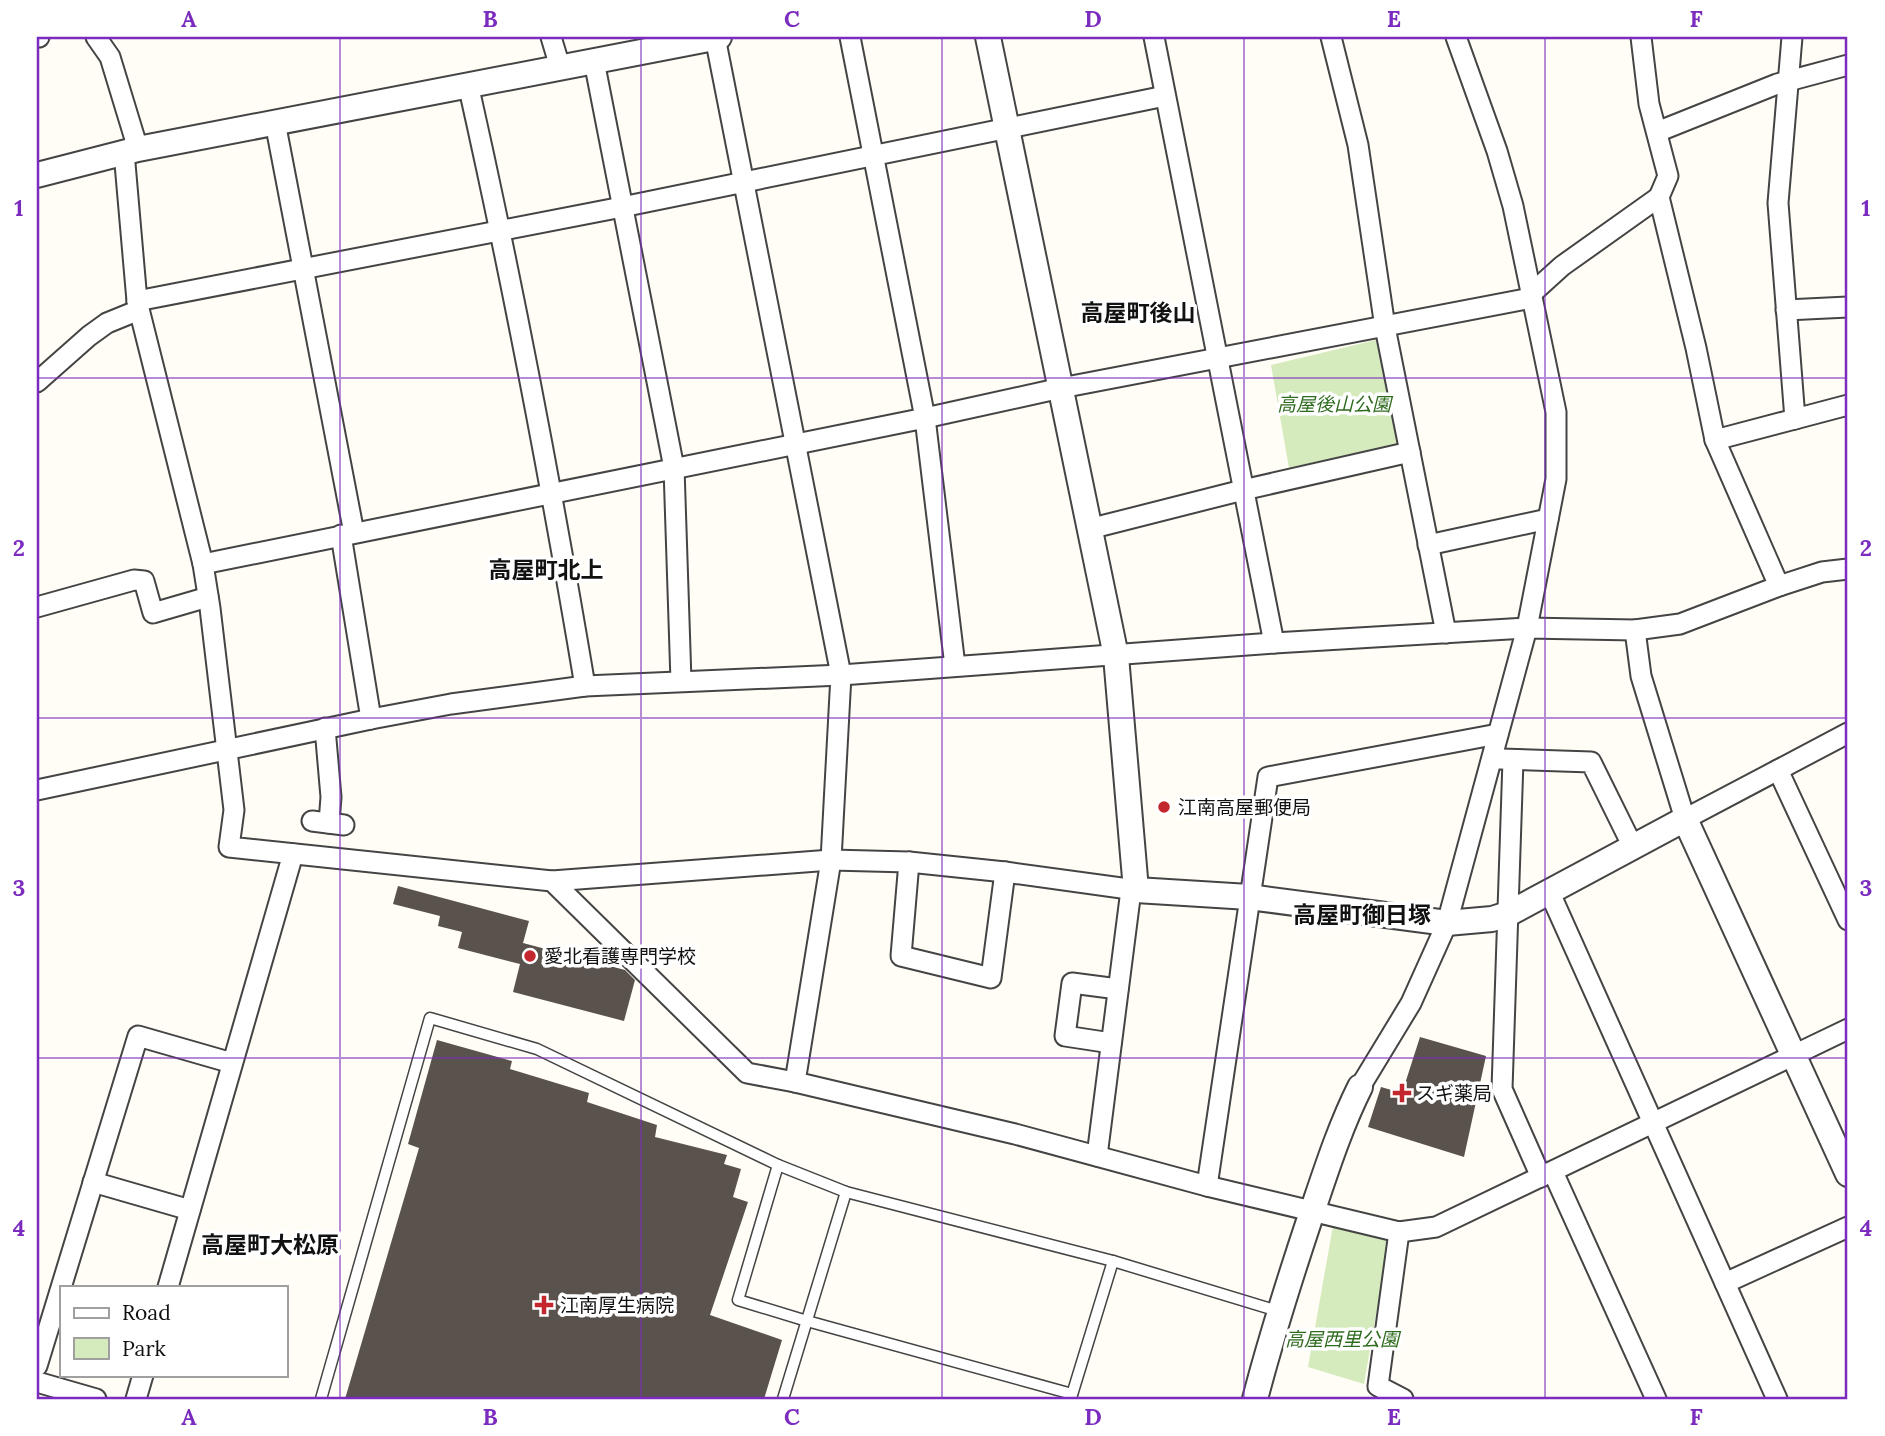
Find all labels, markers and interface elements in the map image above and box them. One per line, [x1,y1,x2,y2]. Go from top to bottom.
text: A [181,4,197,33]
text: B [482,4,498,33]
text: C [784,4,800,33]
text: D [1084,4,1102,33]
text: E [1387,4,1401,33]
text: F [1689,4,1703,33]
text: 1 [14,193,24,222]
text: 1 [1861,193,1871,222]
district label: 高屋町後山 [1081,298,1196,327]
park label: 高屋後山公園 [1277,392,1394,416]
text: 2 [13,533,25,562]
text: 2 [1860,533,1872,562]
district label: 高屋町北上 [489,555,604,584]
place label: 江南高屋郵便局 [1178,795,1311,819]
marker: 江南高屋郵便局 [1156,799,1172,815]
text: 3 [13,873,25,902]
text: 3 [1860,873,1872,902]
district label: 高屋町御日塚 [1293,900,1431,929]
place label: 愛北看護専門学校 [544,944,696,968]
marker: 愛北看護専門学校 [522,948,538,964]
place label: スギ薬局 [1416,1081,1492,1105]
marker: スギ薬局 [1394,1085,1410,1101]
text: 4 [13,1213,25,1242]
text: 4 [1860,1213,1872,1242]
district label: 高屋町大松原 [201,1230,339,1259]
legend [60,1286,287,1376]
place label: 江南厚生病院 [560,1293,674,1317]
marker: 江南厚生病院 [534,1295,554,1315]
text: Road [122,1299,171,1326]
park label: 高屋西里公園 [1285,1327,1402,1351]
text: Park [122,1335,166,1362]
text: A [181,1402,197,1431]
text: B [482,1402,498,1431]
text: C [784,1402,800,1431]
text: D [1084,1402,1102,1431]
text: E [1387,1402,1401,1431]
text: F [1689,1402,1703,1431]

